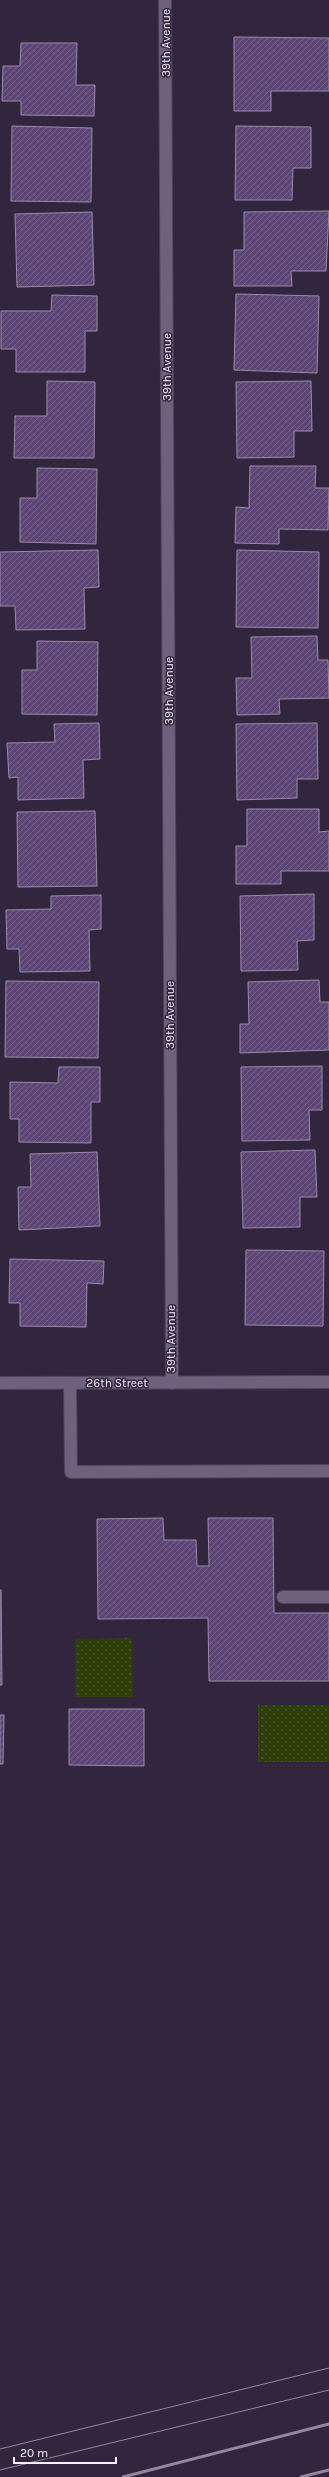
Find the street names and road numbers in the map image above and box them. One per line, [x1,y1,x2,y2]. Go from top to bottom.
street label: 39th Avenue [159,9,173,77]
street label: 39th Avenue [160,333,174,401]
street label: 39th Avenue [162,657,176,725]
street label: 39th Avenue [163,981,177,1049]
street label: 39th Avenue [164,1305,178,1373]
street label: 26th Street [86,1376,148,1390]

